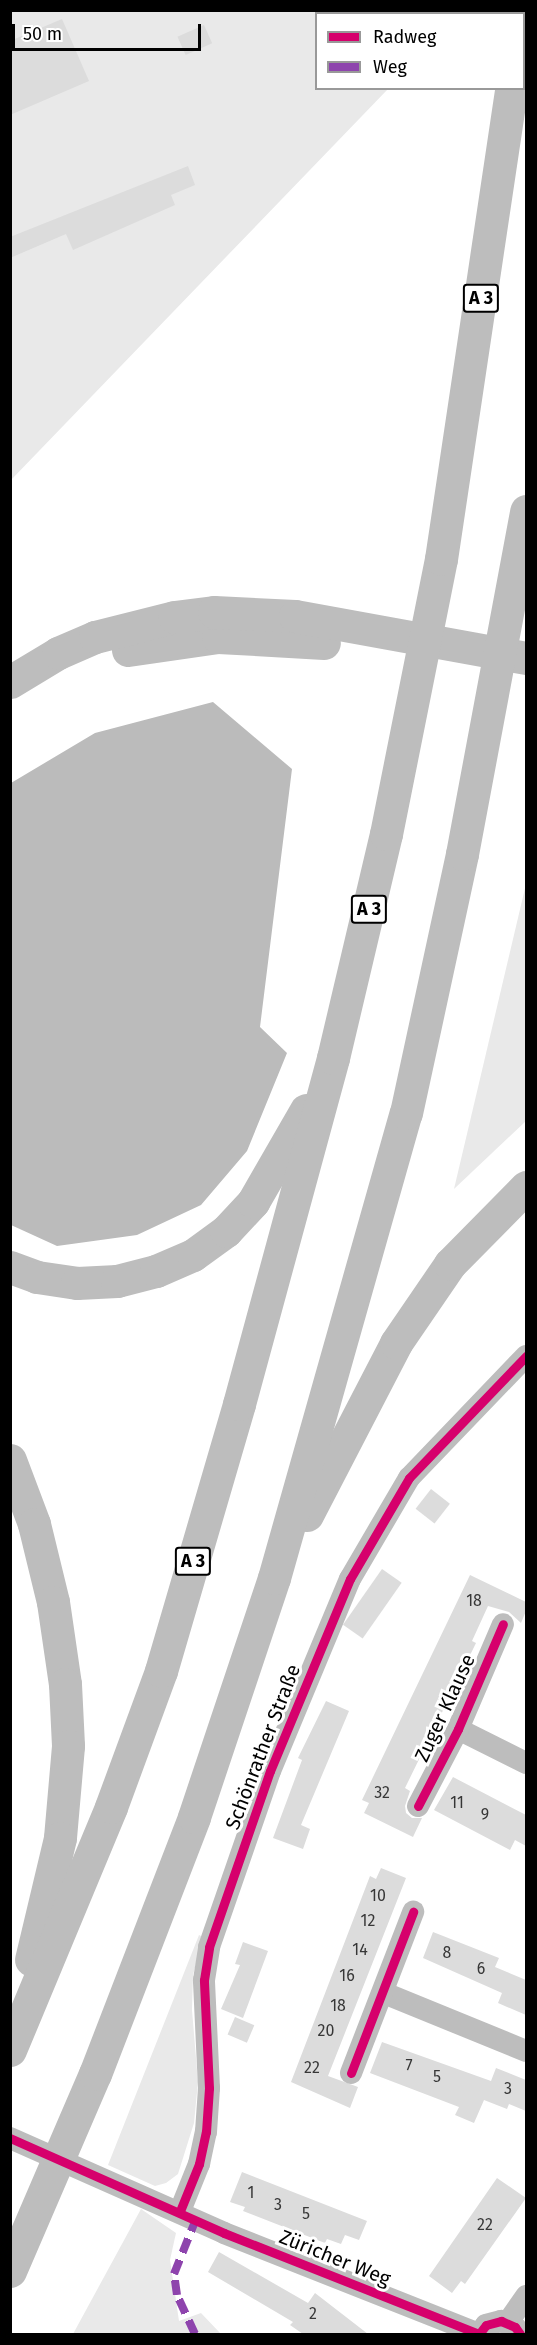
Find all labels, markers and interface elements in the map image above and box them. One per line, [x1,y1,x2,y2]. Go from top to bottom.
scale bar [15,12,204,50]
legend [315,12,525,90]
text: 50 m [23,23,62,45]
text: Radweg [373,26,436,48]
text: Weg [373,56,407,78]
road number: A 3 [462,283,500,313]
road number: A 3 [350,894,388,924]
road number: A 3 [174,1546,212,1576]
house number: 18 [466,1591,482,1611]
street label: Zuger Klause [410,1650,480,1766]
street label: Schönrather Straße [220,1661,306,1833]
house number: 32 [374,1783,390,1803]
house number: 11 [450,1793,464,1813]
house number: 9 [481,1805,489,1825]
house number: 10 [370,1886,386,1906]
house number: 12 [361,1911,375,1931]
house number: 14 [352,1940,368,1960]
house number: 8 [443,1943,451,1963]
house number: 6 [477,1959,485,1979]
house number: 16 [339,1966,355,1986]
house number: 18 [330,1996,346,2016]
house number: 20 [318,2021,334,2041]
house number: 7 [405,2056,413,2076]
house number: 22 [304,2058,320,2078]
house number: 5 [433,2067,441,2087]
house number: 3 [504,2079,512,2099]
house number: 1 [248,2183,254,2203]
house number: 3 [274,2195,282,2215]
house number: 5 [302,2204,310,2224]
house number: 22 [477,2215,493,2235]
street label: Züricher Weg [276,2225,394,2291]
house number: 2 [309,2304,317,2324]

